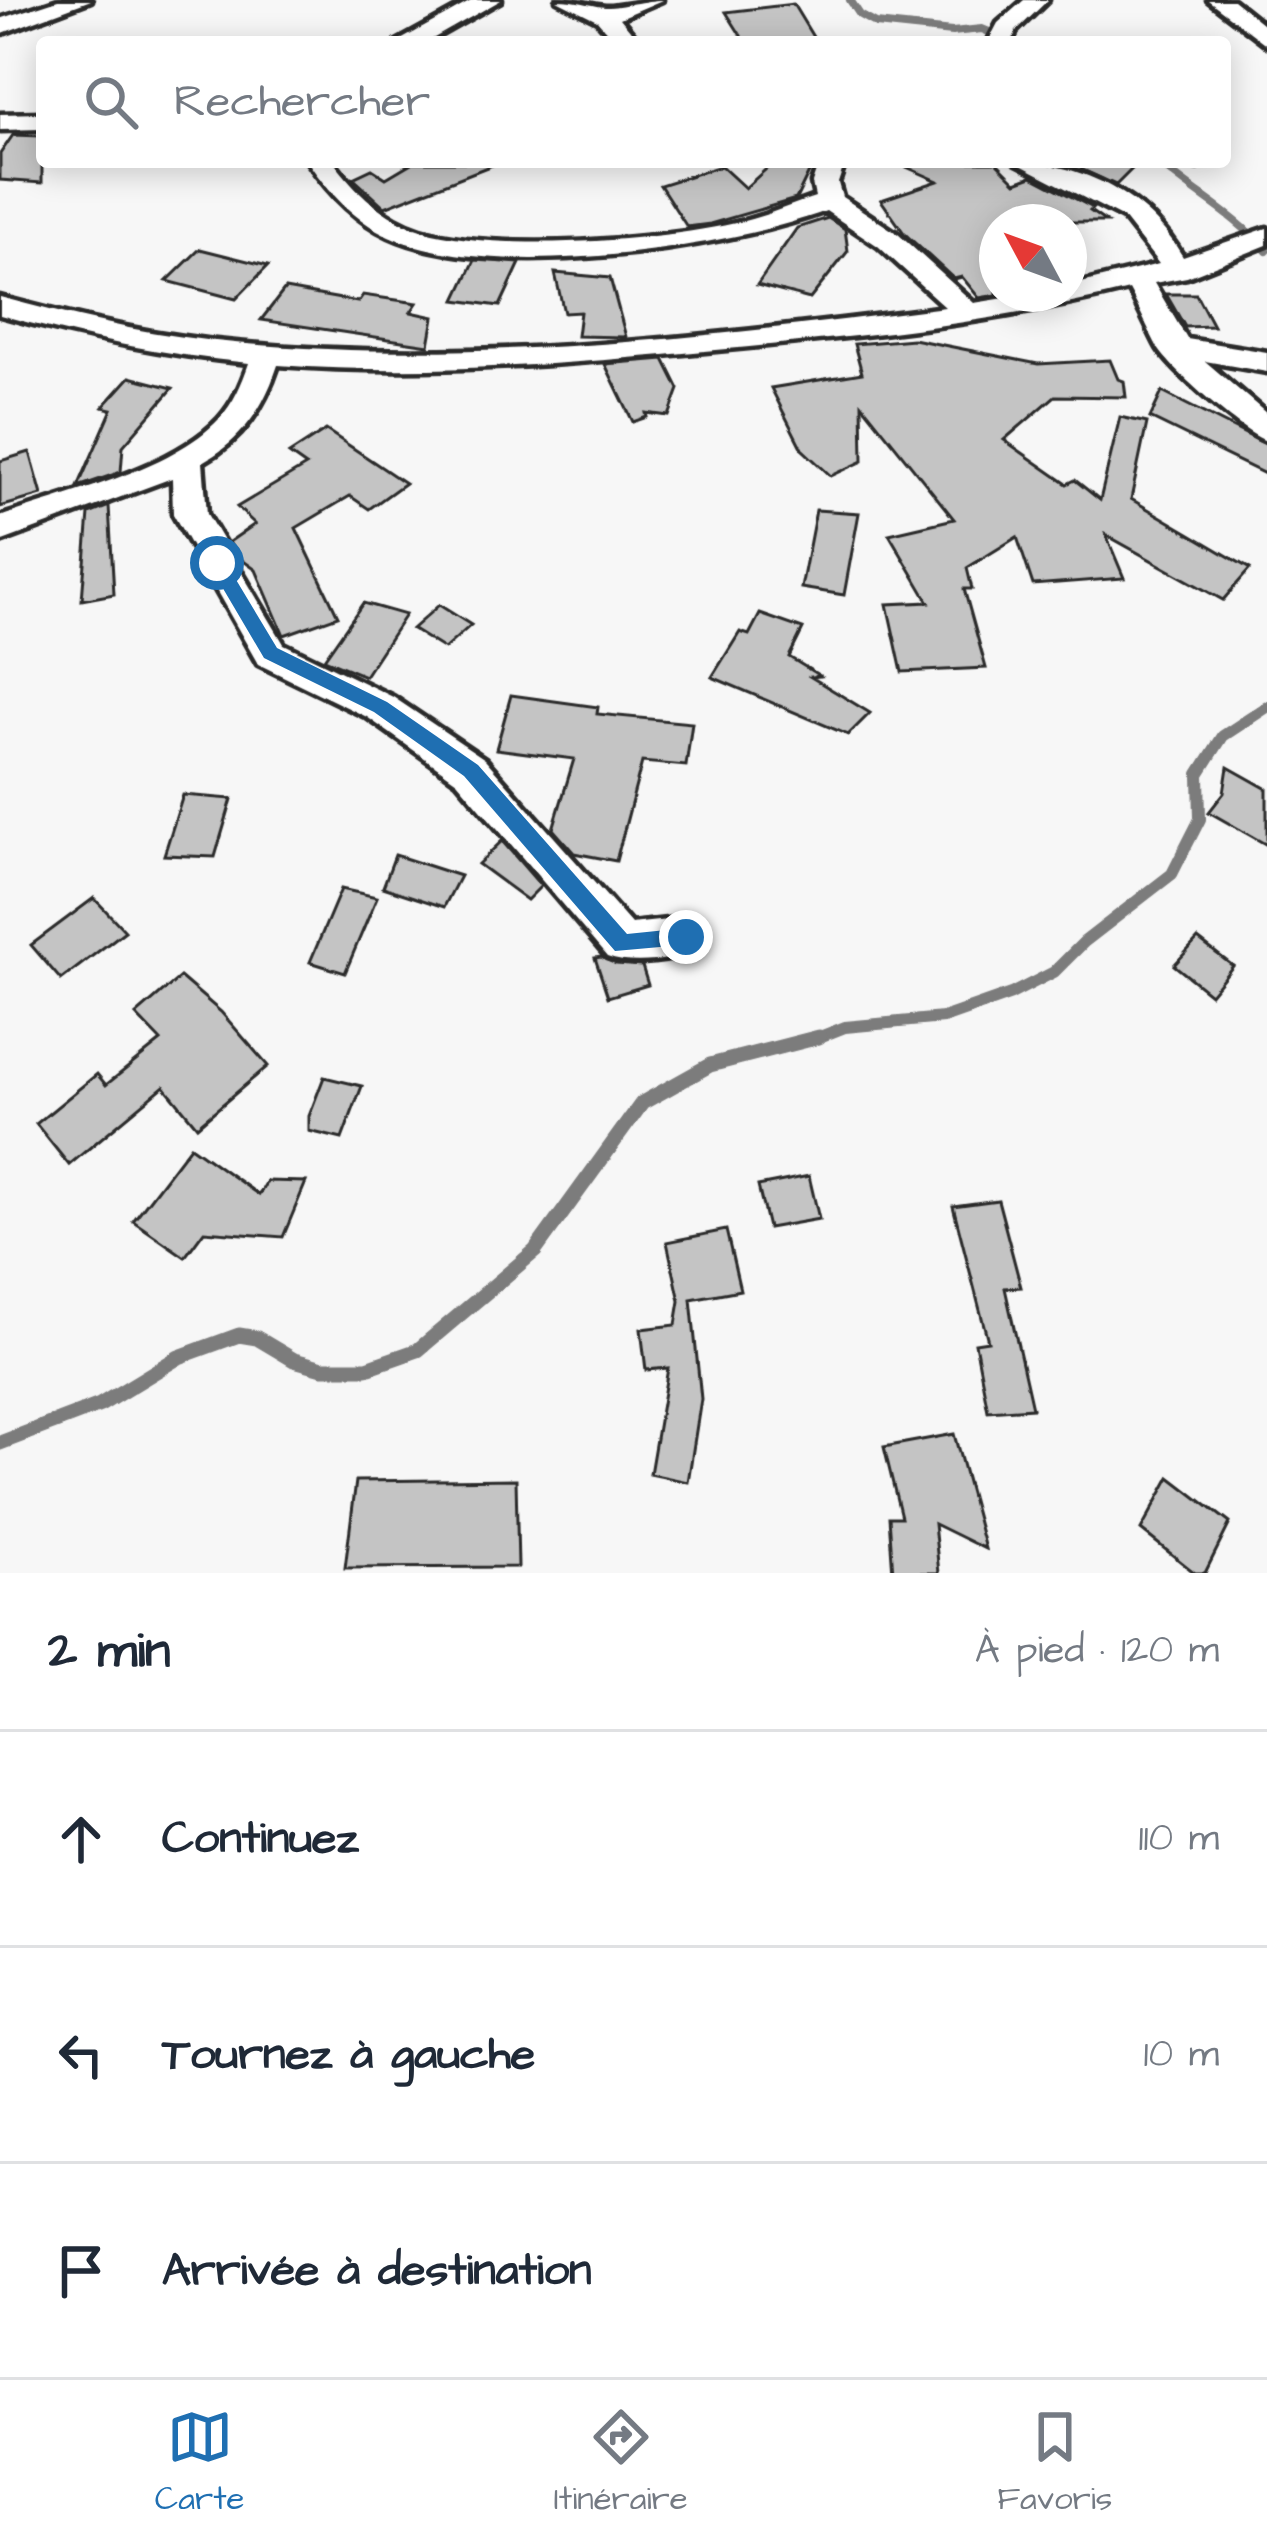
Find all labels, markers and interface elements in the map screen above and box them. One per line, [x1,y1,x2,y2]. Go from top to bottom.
search box [36,36,1231,168]
icon: search [78,69,144,135]
text: Rechercher [174,71,430,133]
north arrow [979,204,1087,312]
route start [190,536,244,590]
route end [659,910,713,964]
text: 2 min [48,1616,171,1687]
text: À pied · 120 m [975,1624,1219,1678]
icon: ahead [48,1806,114,1872]
text: Continuez [162,1808,359,1870]
text: 110 m [1138,1812,1219,1866]
icon: left [48,2022,114,2088]
text: Tournez à gauche [162,2024,535,2086]
text: 10 m [1143,2028,1219,2082]
icon: arrive [48,2238,114,2304]
text: Arrivée à destination [162,2240,591,2302]
tab: Carte [155,2404,244,2522]
tab: Itinéraire [554,2404,688,2522]
tab: Favoris [997,2404,1112,2522]

